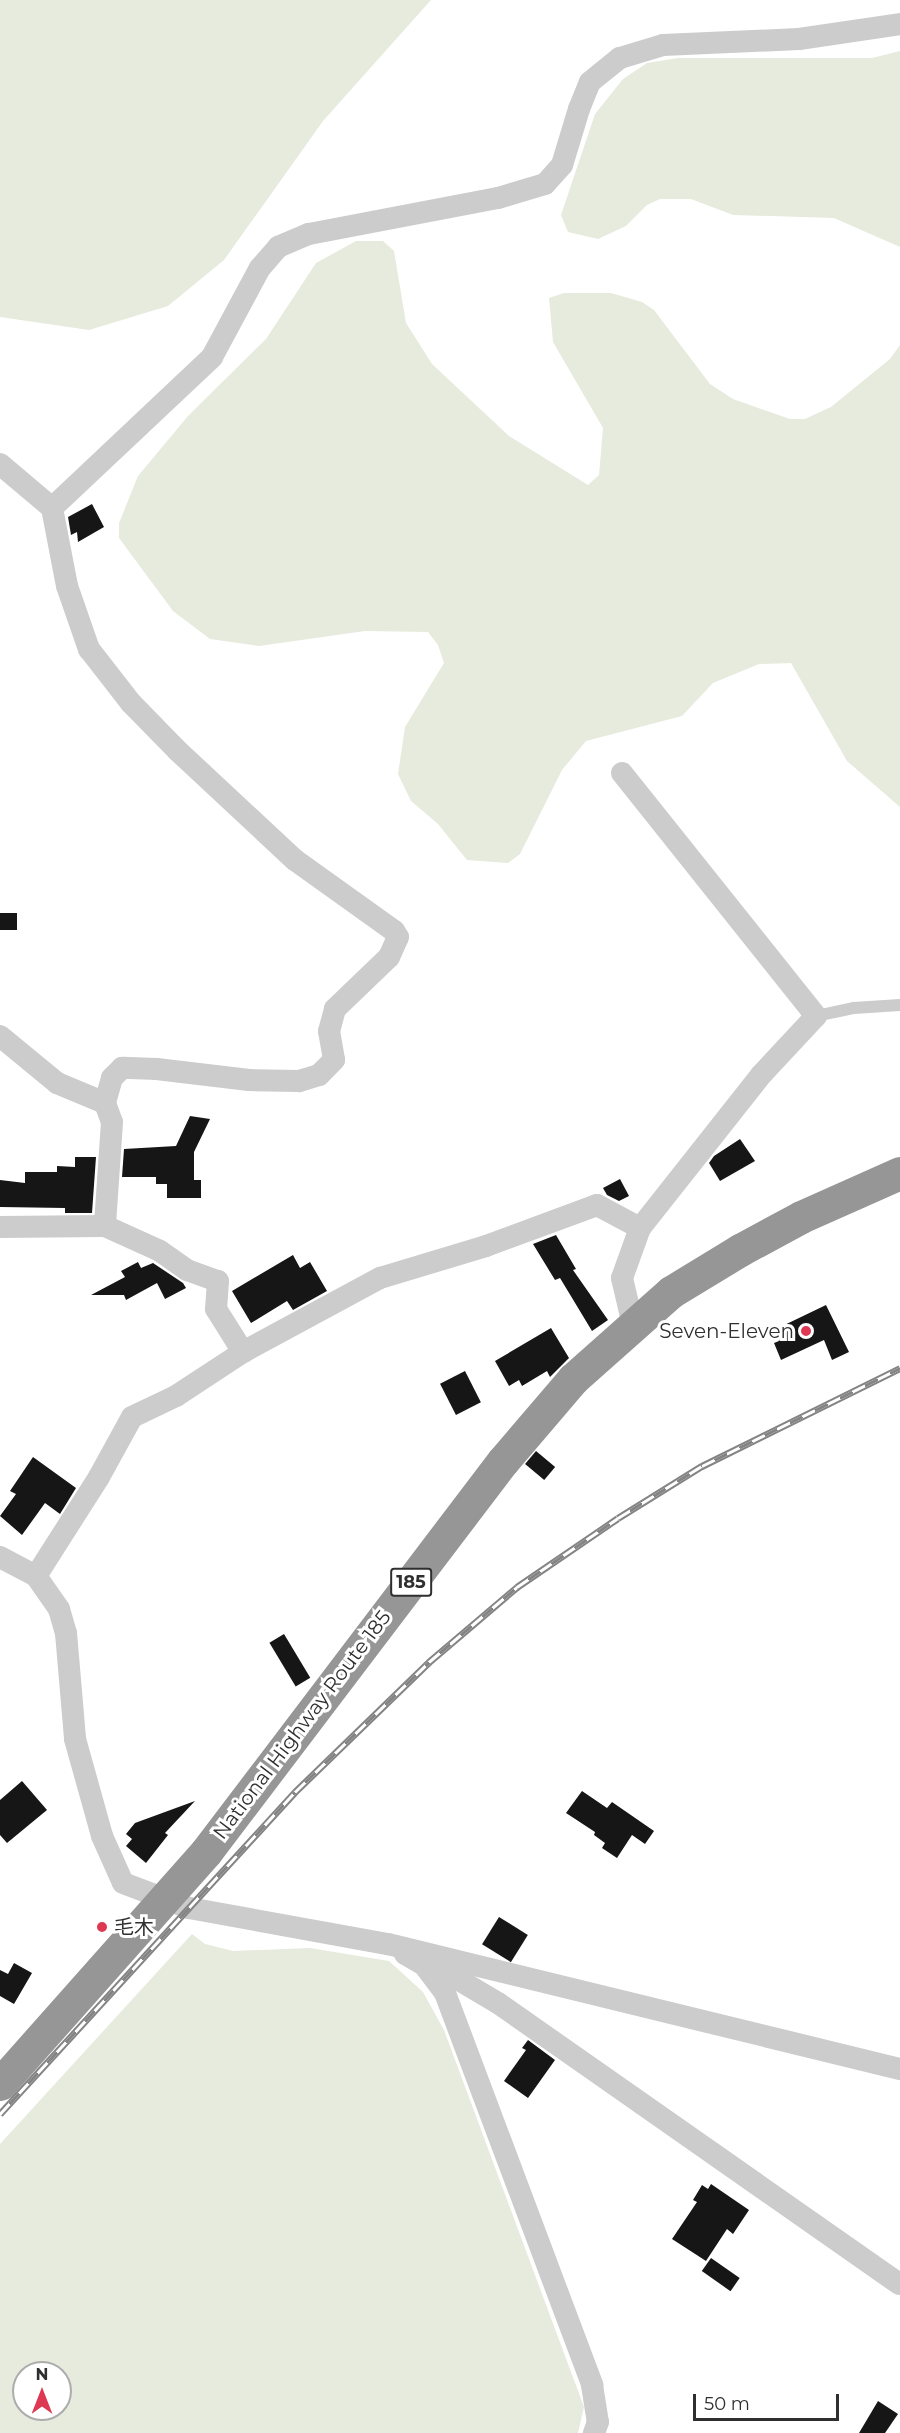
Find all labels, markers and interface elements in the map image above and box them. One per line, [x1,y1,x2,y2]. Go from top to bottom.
place label: Seven-Eleven [659,1319,794,1343]
marker: Seven-Eleven [799,1324,813,1338]
road number: 185 [390,1567,432,1597]
street label: National Highway Route 185 [208,1606,396,1844]
place label: 毛木 [114,1915,154,1939]
marker: 毛木 [95,1920,109,1934]
north arrow [12,2361,72,2421]
text: N [36,2365,48,2384]
scale bar [696,2382,842,2420]
text: 50 m [704,2393,750,2415]

